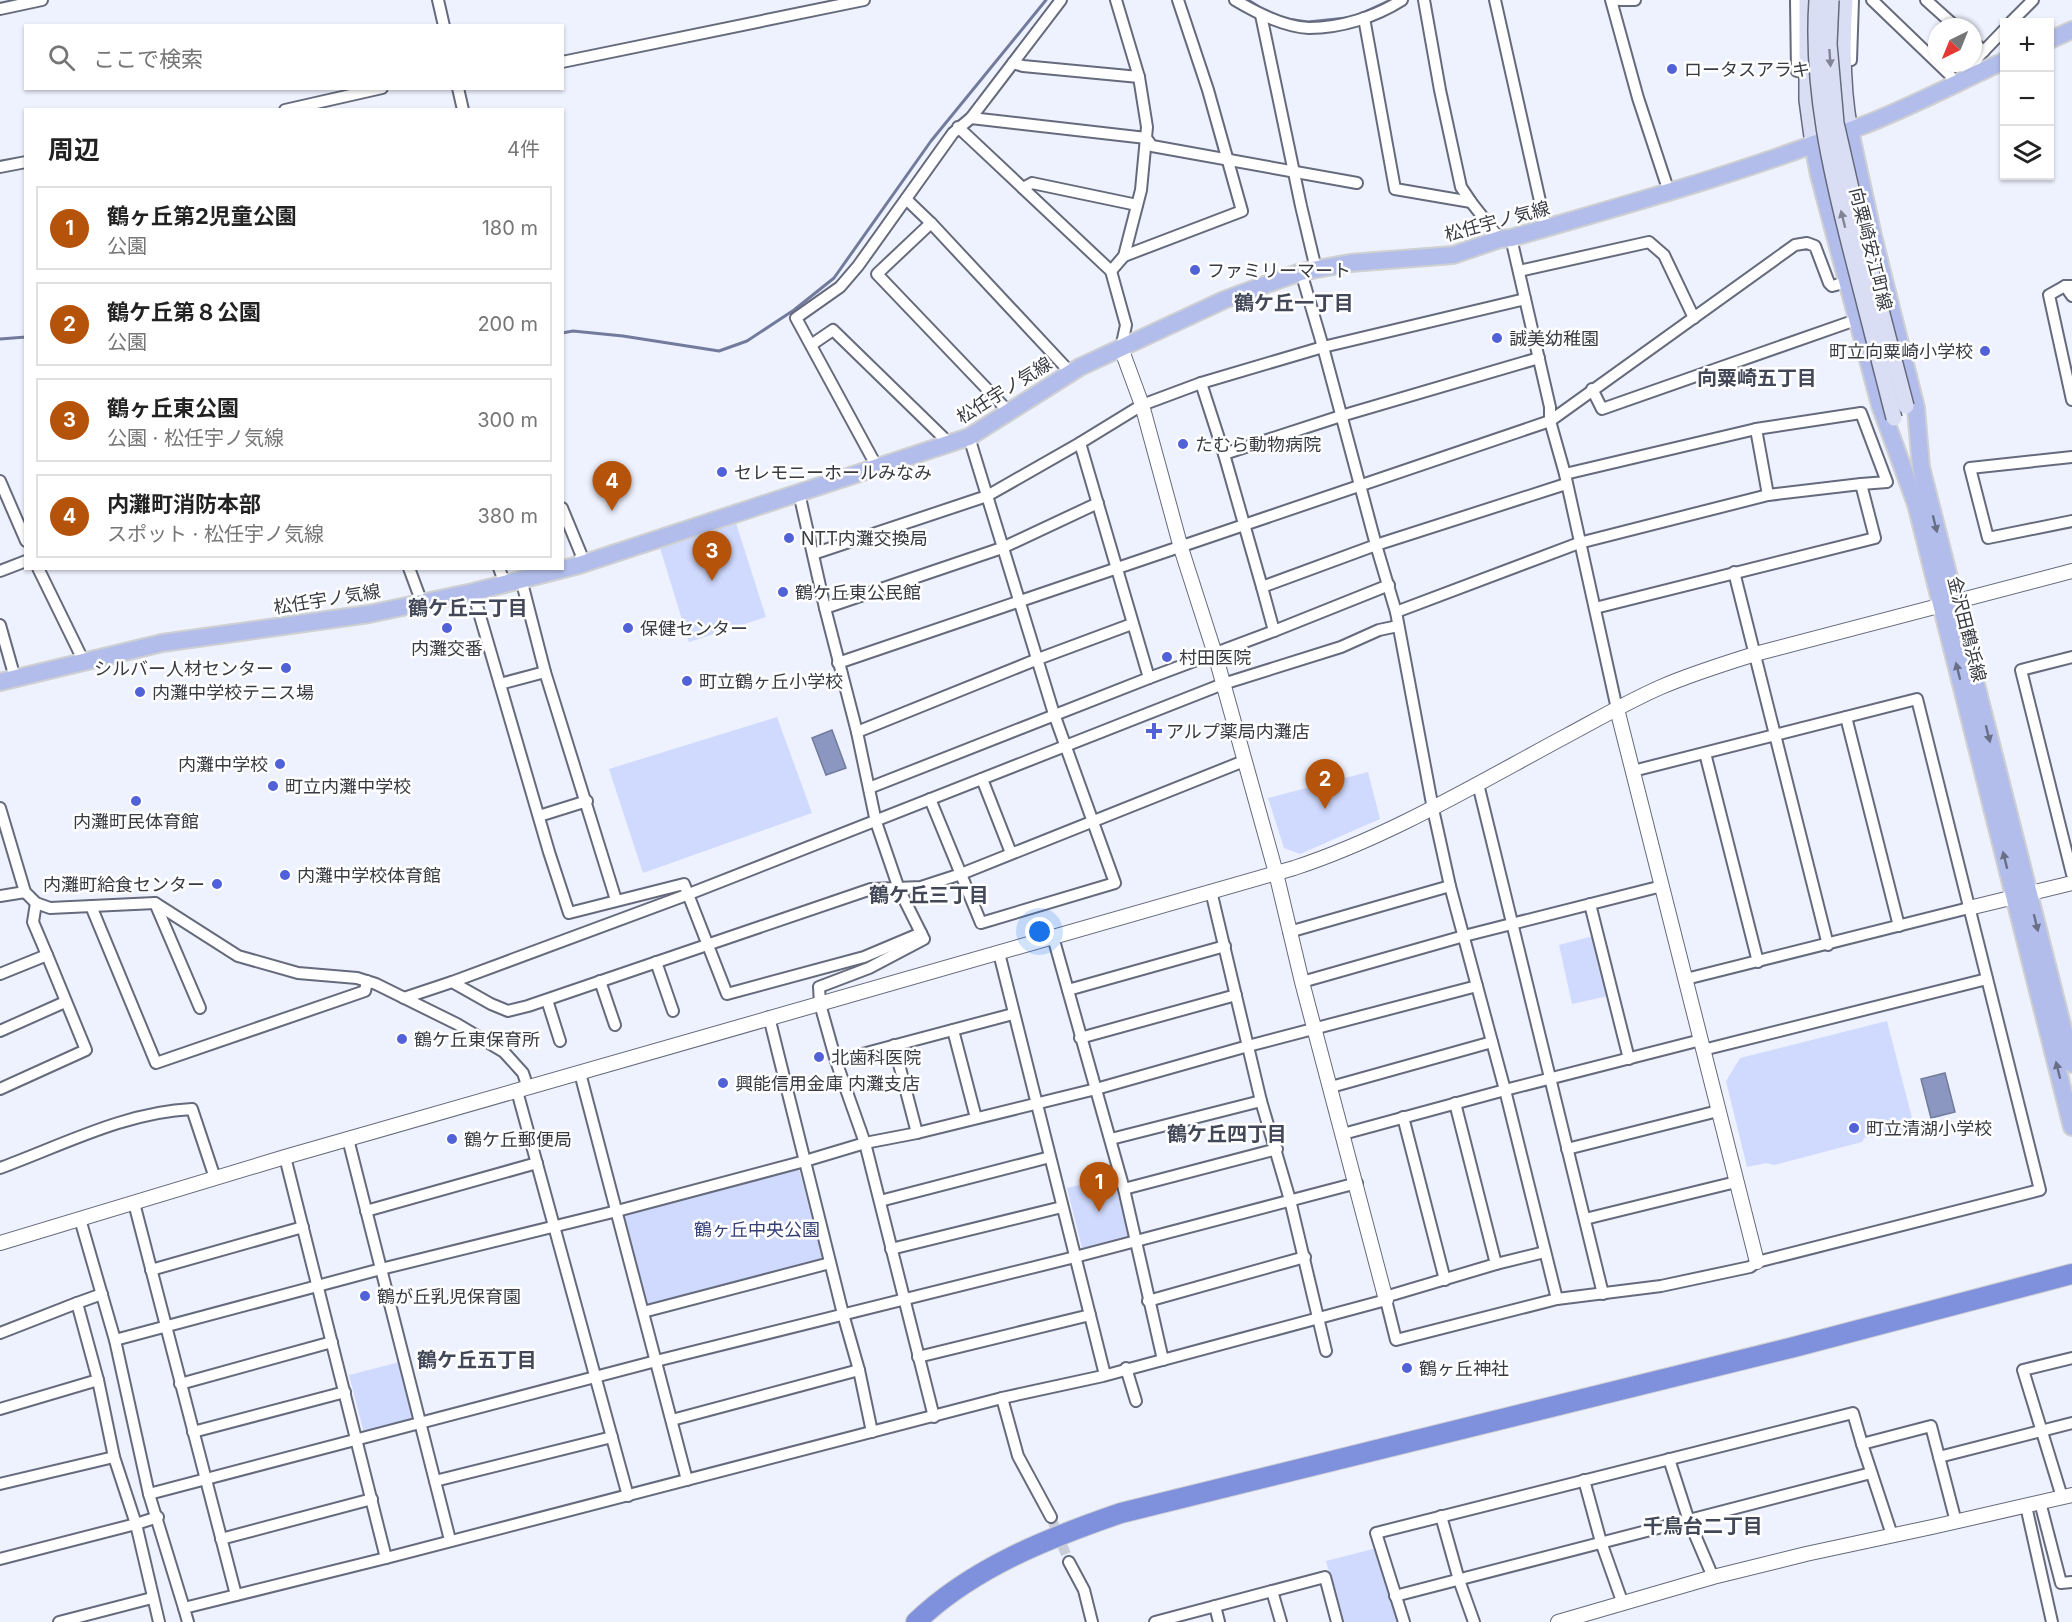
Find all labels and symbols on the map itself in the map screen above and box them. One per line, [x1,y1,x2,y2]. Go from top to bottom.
north arrow [1928,18,1982,72]
one-way arrow [1825,49,1835,68]
place label: ロータスアラキ [1684,59,1810,80]
marker: ロータスアラキ [1665,62,1679,76]
street label: 向粟崎安江町線 [1846,185,1896,313]
street label: 松任宇ノ気線 [1442,197,1552,245]
one-way arrow [1838,210,1848,228]
place label: ファミリーマート [1207,260,1351,281]
marker: ファミリーマート [1188,263,1202,277]
district label: 鶴ケ丘一丁目 [1234,291,1354,315]
place label: 誠美幼稚園 [1509,328,1599,349]
marker: 誠美幼稚園 [1490,331,1504,345]
place label: 町立向粟崎小学校 [1829,341,1973,362]
marker: 町立向粟崎小学校 [1978,344,1992,358]
street label: 松任宇ノ気線 [953,352,1055,428]
district label: 向粟崎五丁目 [1697,366,1817,390]
place label: たむら動物病院 [1195,434,1321,455]
marker: たむら動物病院 [1176,437,1190,451]
pin: 4 [592,462,632,511]
place label: セレモニーホールみなみ [734,462,932,483]
marker: セレモニーホールみなみ [715,465,729,479]
one-way arrow [1931,515,1941,533]
place label: NTT内灘交換局 [801,528,928,549]
marker: NTT内灘交換局 [782,531,796,545]
pin: 3 [692,532,732,581]
street label: 金沢田鶴浜線 [1944,574,1990,684]
street label: 松任宇ノ気線 [272,580,382,618]
place label: 鶴ケ丘東公民館 [795,582,921,603]
marker: 鶴ケ丘東公民館 [776,585,790,599]
district label: 鶴ケ丘二丁目 [408,596,528,620]
place label: 保健センター [640,618,748,639]
marker: 内灘交番 [440,621,454,635]
marker: 保健センター [621,621,635,635]
place label: 内灘交番 [411,638,483,659]
place label: 村田医院 [1179,647,1251,668]
marker: 村田医院 [1160,650,1174,664]
place label: シルバー人材センター [94,658,274,679]
marker: シルバー人材センター [279,661,293,675]
one-way arrow [1952,662,1962,680]
place label: 町立鶴ヶ丘小学校 [699,671,843,692]
marker: 町立鶴ヶ丘小学校 [680,674,694,688]
place label: 内灘中学校テニス場 [152,682,314,703]
marker: 内灘中学校テニス場 [133,685,147,699]
place label: アルプ薬局内灘店 [1166,721,1310,742]
marker: アルプ薬局内灘店 [1147,724,1161,738]
one-way arrow [1983,725,1993,743]
place label: 内灘中学校 [178,754,268,775]
marker: 内灘中学校 [273,757,287,771]
pin: 2 [1306,760,1344,809]
place label: 町立内灘中学校 [285,776,411,797]
marker: 町立内灘中学校 [266,779,280,793]
marker: 内灘町民体育館 [129,794,143,808]
place label: 内灘町民体育館 [73,811,199,832]
one-way arrow [1999,851,2009,870]
place label: 内灘中学校体育館 [297,865,441,886]
marker: 内灘中学校体育館 [278,868,292,882]
place label: 内灘町給食センター [43,874,205,895]
marker: 内灘町給食センター [210,877,224,891]
district label: 鶴ケ丘三丁目 [869,883,989,907]
one-way arrow [2032,914,2042,932]
your location [1025,917,1054,946]
place label: 鶴ケ丘東保育所 [414,1029,540,1050]
marker: 鶴ケ丘東保育所 [395,1032,409,1046]
place label: 北歯科医院 [831,1047,921,1068]
marker: 北歯科医院 [812,1050,826,1064]
one-way arrow [2052,1061,2062,1079]
place label: 興能信用金庫 内灘支店 [735,1073,920,1094]
marker: 興能信用金庫 内灘支店 [716,1076,730,1090]
place label: 町立清湖小学校 [1866,1118,1992,1139]
marker: 町立清湖小学校 [1847,1121,1861,1135]
district label: 鶴ケ丘四丁目 [1167,1122,1287,1146]
place label: 鶴ケ丘郵便局 [464,1129,572,1150]
marker: 鶴ケ丘郵便局 [445,1132,459,1146]
pin: 1 [1080,1162,1118,1212]
park label: 鶴ヶ丘中央公園 [694,1219,820,1240]
place label: 鶴が丘乳児保育園 [377,1286,521,1307]
marker: 鶴が丘乳児保育園 [358,1289,372,1303]
district label: 鶴ケ丘五丁目 [417,1348,537,1372]
place label: 鶴ヶ丘神社 [1419,1358,1509,1379]
marker: 鶴ヶ丘神社 [1400,1361,1414,1375]
district label: 千鳥台二丁目 [1643,1514,1763,1538]

